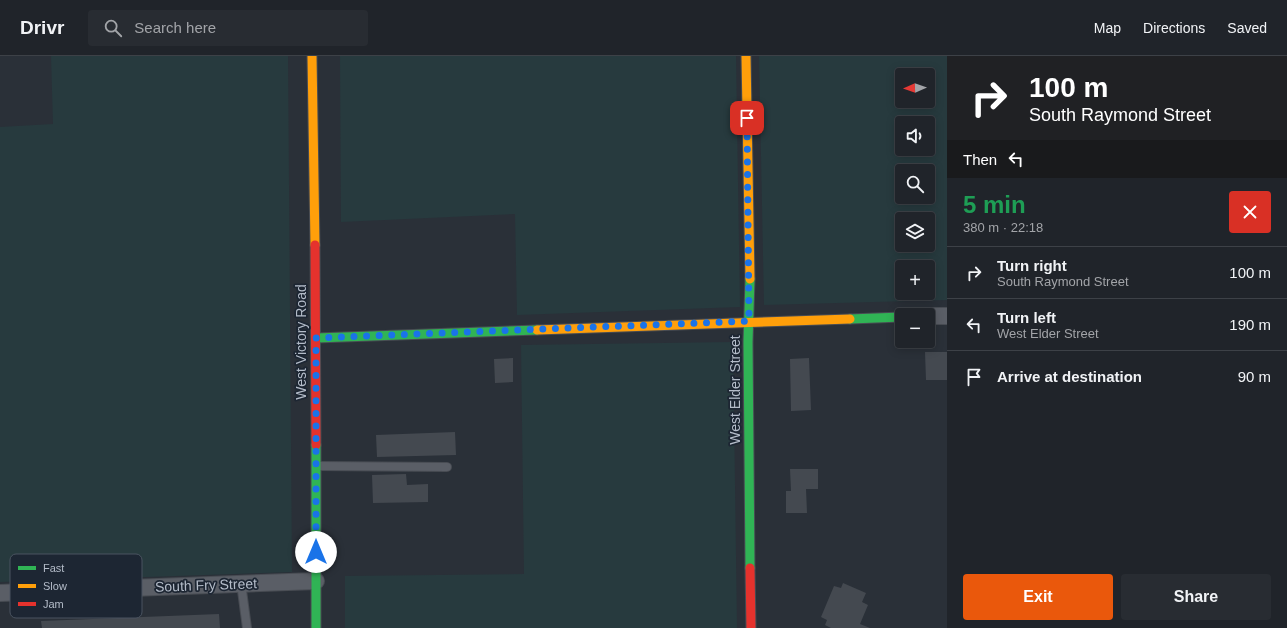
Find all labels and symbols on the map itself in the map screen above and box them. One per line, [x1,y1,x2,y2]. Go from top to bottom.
north arrow [895,68,935,108]
pin [730,101,764,135]
street label: West Victory Road [293,284,309,400]
street label: West Elder Street [727,335,743,445]
position arrow [295,531,337,573]
legend [10,554,142,618]
text: Fast [43,562,64,574]
street label: South Fry Street [155,575,257,595]
text: Slow [43,580,67,592]
text: Jam [43,598,64,610]

